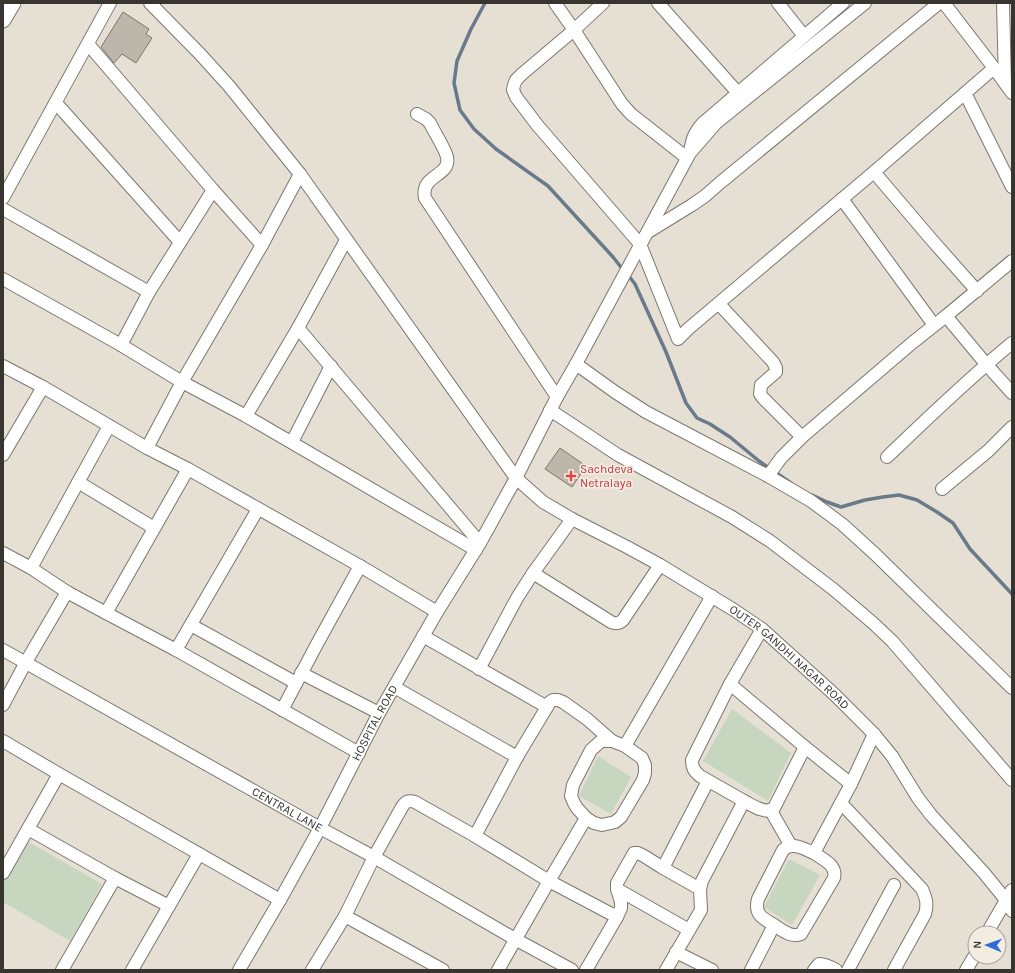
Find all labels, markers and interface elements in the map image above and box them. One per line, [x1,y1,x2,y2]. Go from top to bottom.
place label: Sachdeva Netralaya [580,462,633,490]
marker: Sachdeva Netralaya [565,470,577,482]
street label: OUTER GANDHI NAGAR ROAD [727,602,852,712]
street label: HOSPITAL ROAD [349,682,401,763]
street label: CENTRAL LANE [250,784,325,835]
north arrow [967,925,1007,965]
text: N [971,940,984,949]

